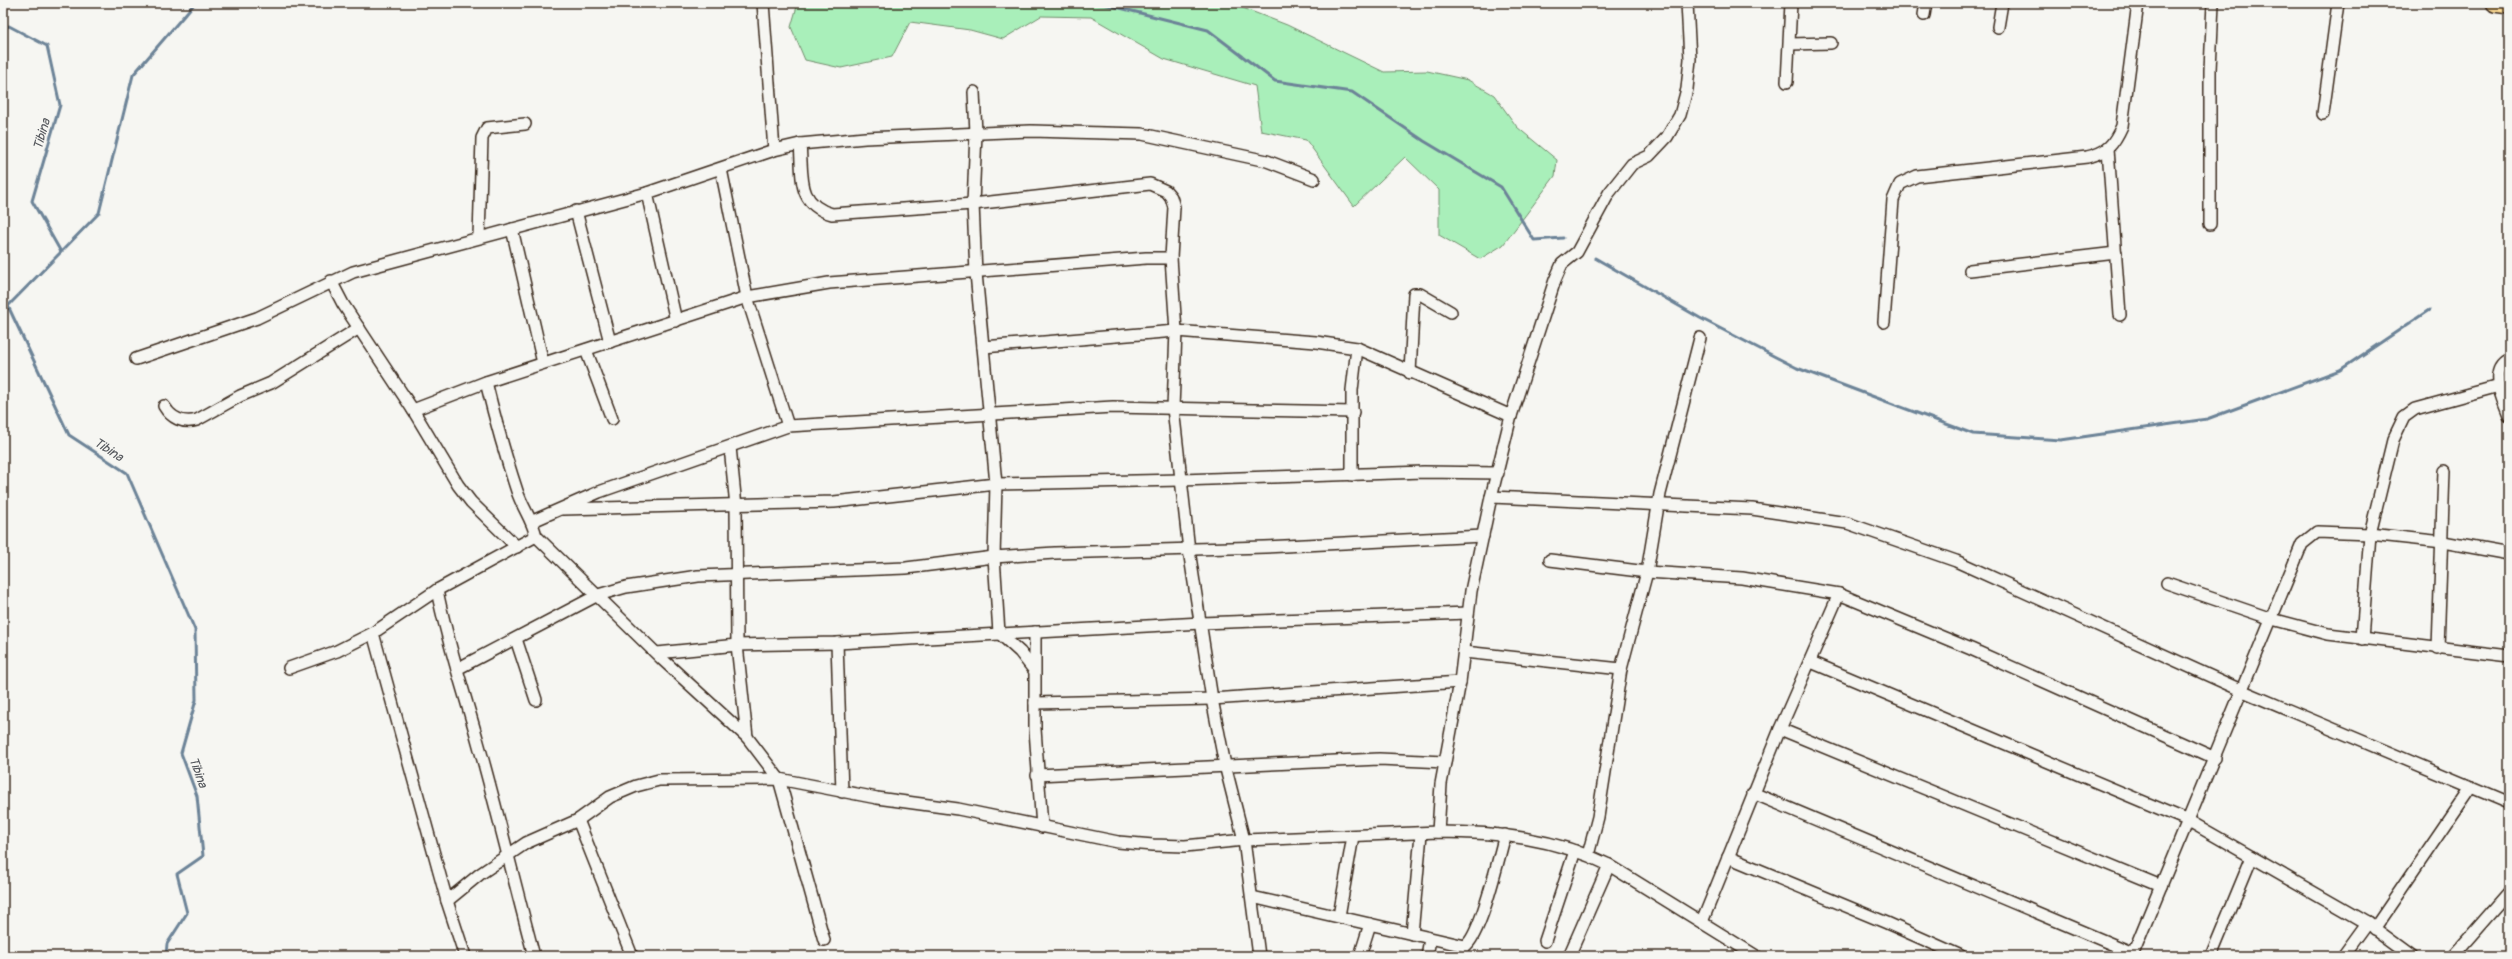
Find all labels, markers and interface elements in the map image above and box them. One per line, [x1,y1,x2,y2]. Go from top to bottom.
water label: Tibina [30,116,54,152]
water label: Tibina [91,435,127,466]
water label: Tibina [185,755,211,791]

